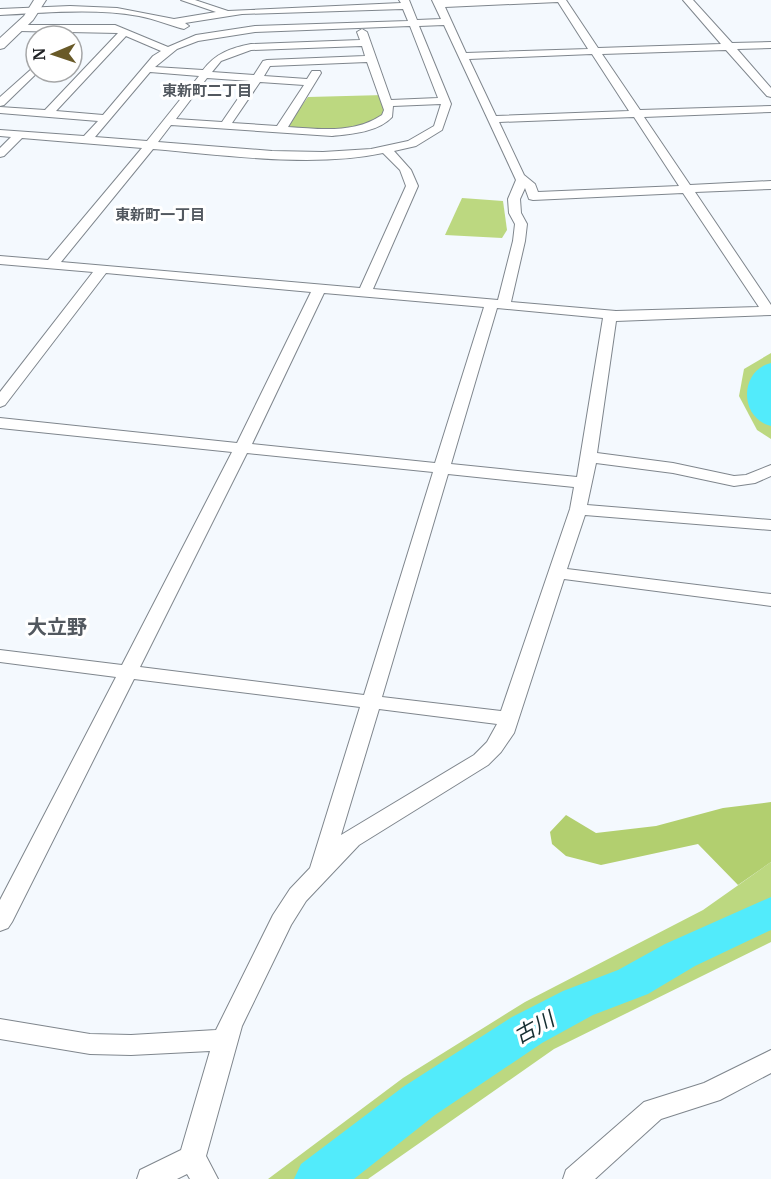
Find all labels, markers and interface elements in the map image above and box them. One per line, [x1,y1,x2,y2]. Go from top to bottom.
north arrow [24,24,84,84]
text: N [29,47,49,61]
district label: 東新町二丁目 [162,81,252,100]
district label: 東新町一丁目 [115,205,205,224]
district label: 大立野 [27,614,87,639]
water label: 古川 [509,1005,560,1050]

